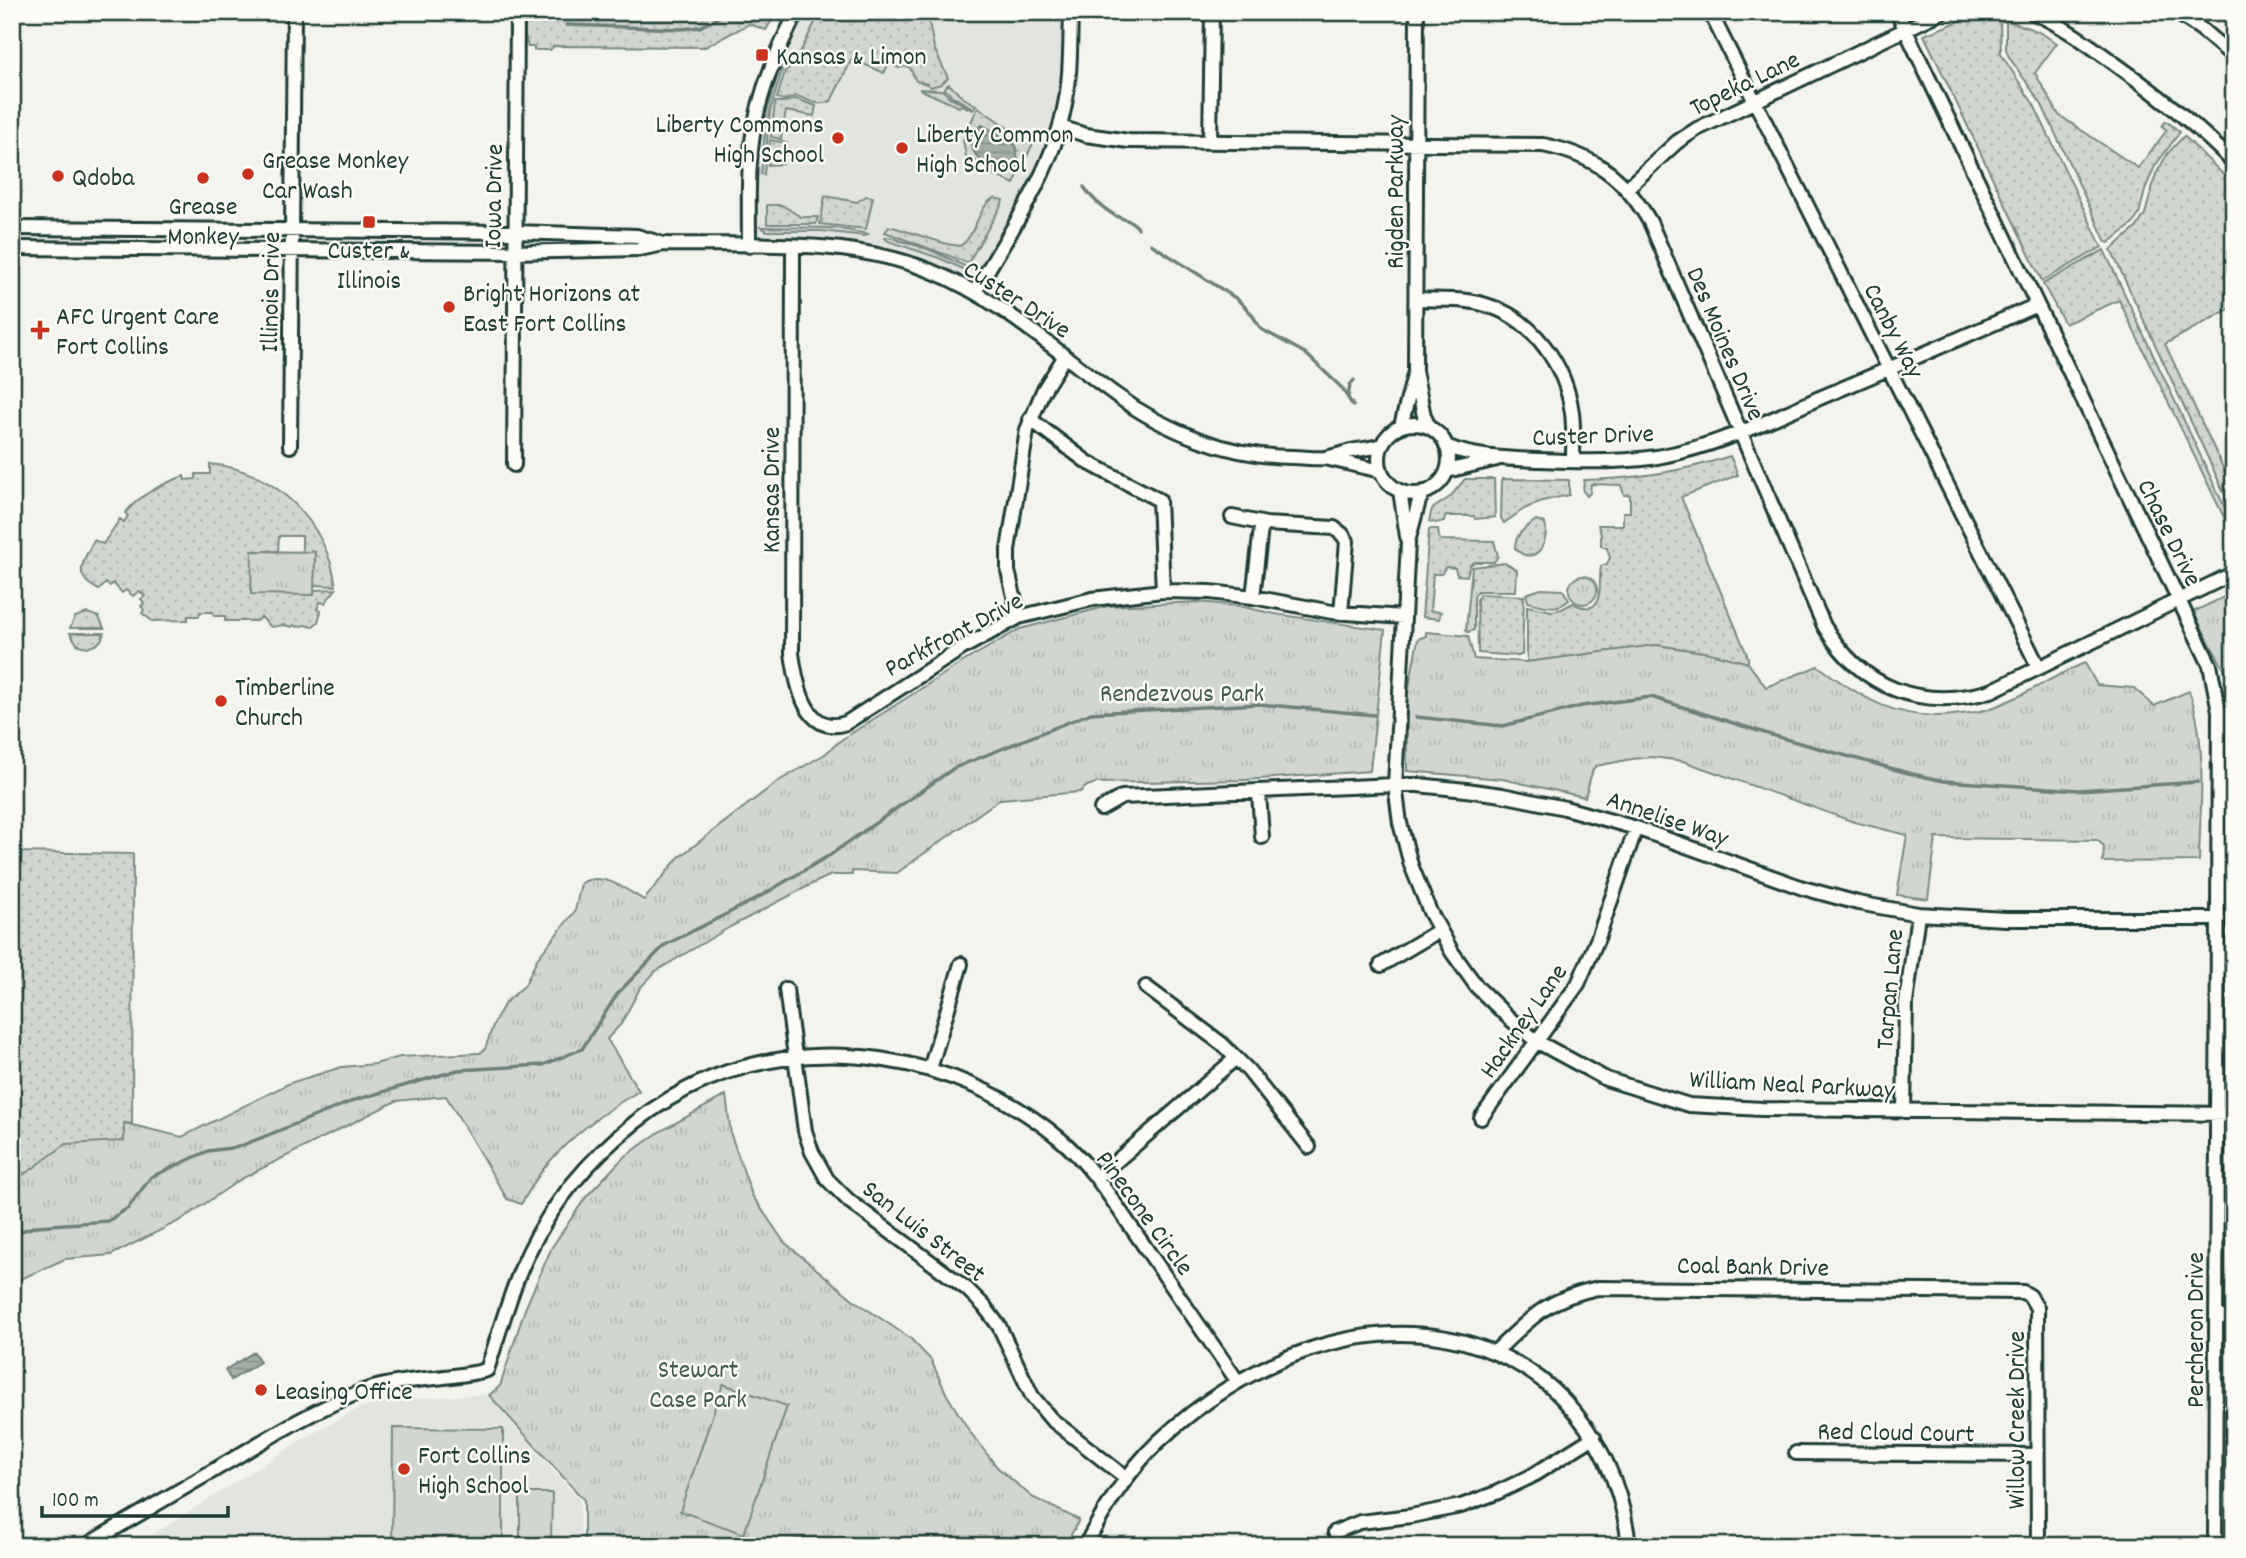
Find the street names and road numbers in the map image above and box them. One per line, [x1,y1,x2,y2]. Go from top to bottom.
street label: Topeka Lane [1684,43,1807,128]
street label: Rigden Parkway [1379,114,1416,269]
street label: Iowa Drive [476,143,515,249]
street label: Illinois Drive [253,231,292,353]
street label: Custer Drive [955,252,1077,350]
street label: Des Moines Drive [1675,262,1773,427]
street label: Canby Way [1852,278,1932,386]
street label: Custer Drive [1532,417,1655,458]
street label: Kansas Drive [755,427,792,553]
street label: Chase Drive [2126,474,2210,594]
street label: Parkfront Drive [879,584,1031,688]
street label: Annelise Way [1601,782,1733,859]
street label: Tarpan Lane [1868,928,1915,1051]
street label: Hackney Lane [1472,957,1578,1087]
street label: William Neal Parkway [1688,1063,1896,1110]
street label: Pinecone Circle [1085,1144,1201,1284]
street label: San Luis Street [853,1173,993,1293]
street label: Coal Bank Drive [1677,1249,1829,1288]
street label: Percheron Drive [2179,1252,2216,1408]
street label: Willow Creek Drive [2000,1331,2037,1509]
street label: Red Cloud Court [1817,1415,1975,1454]

